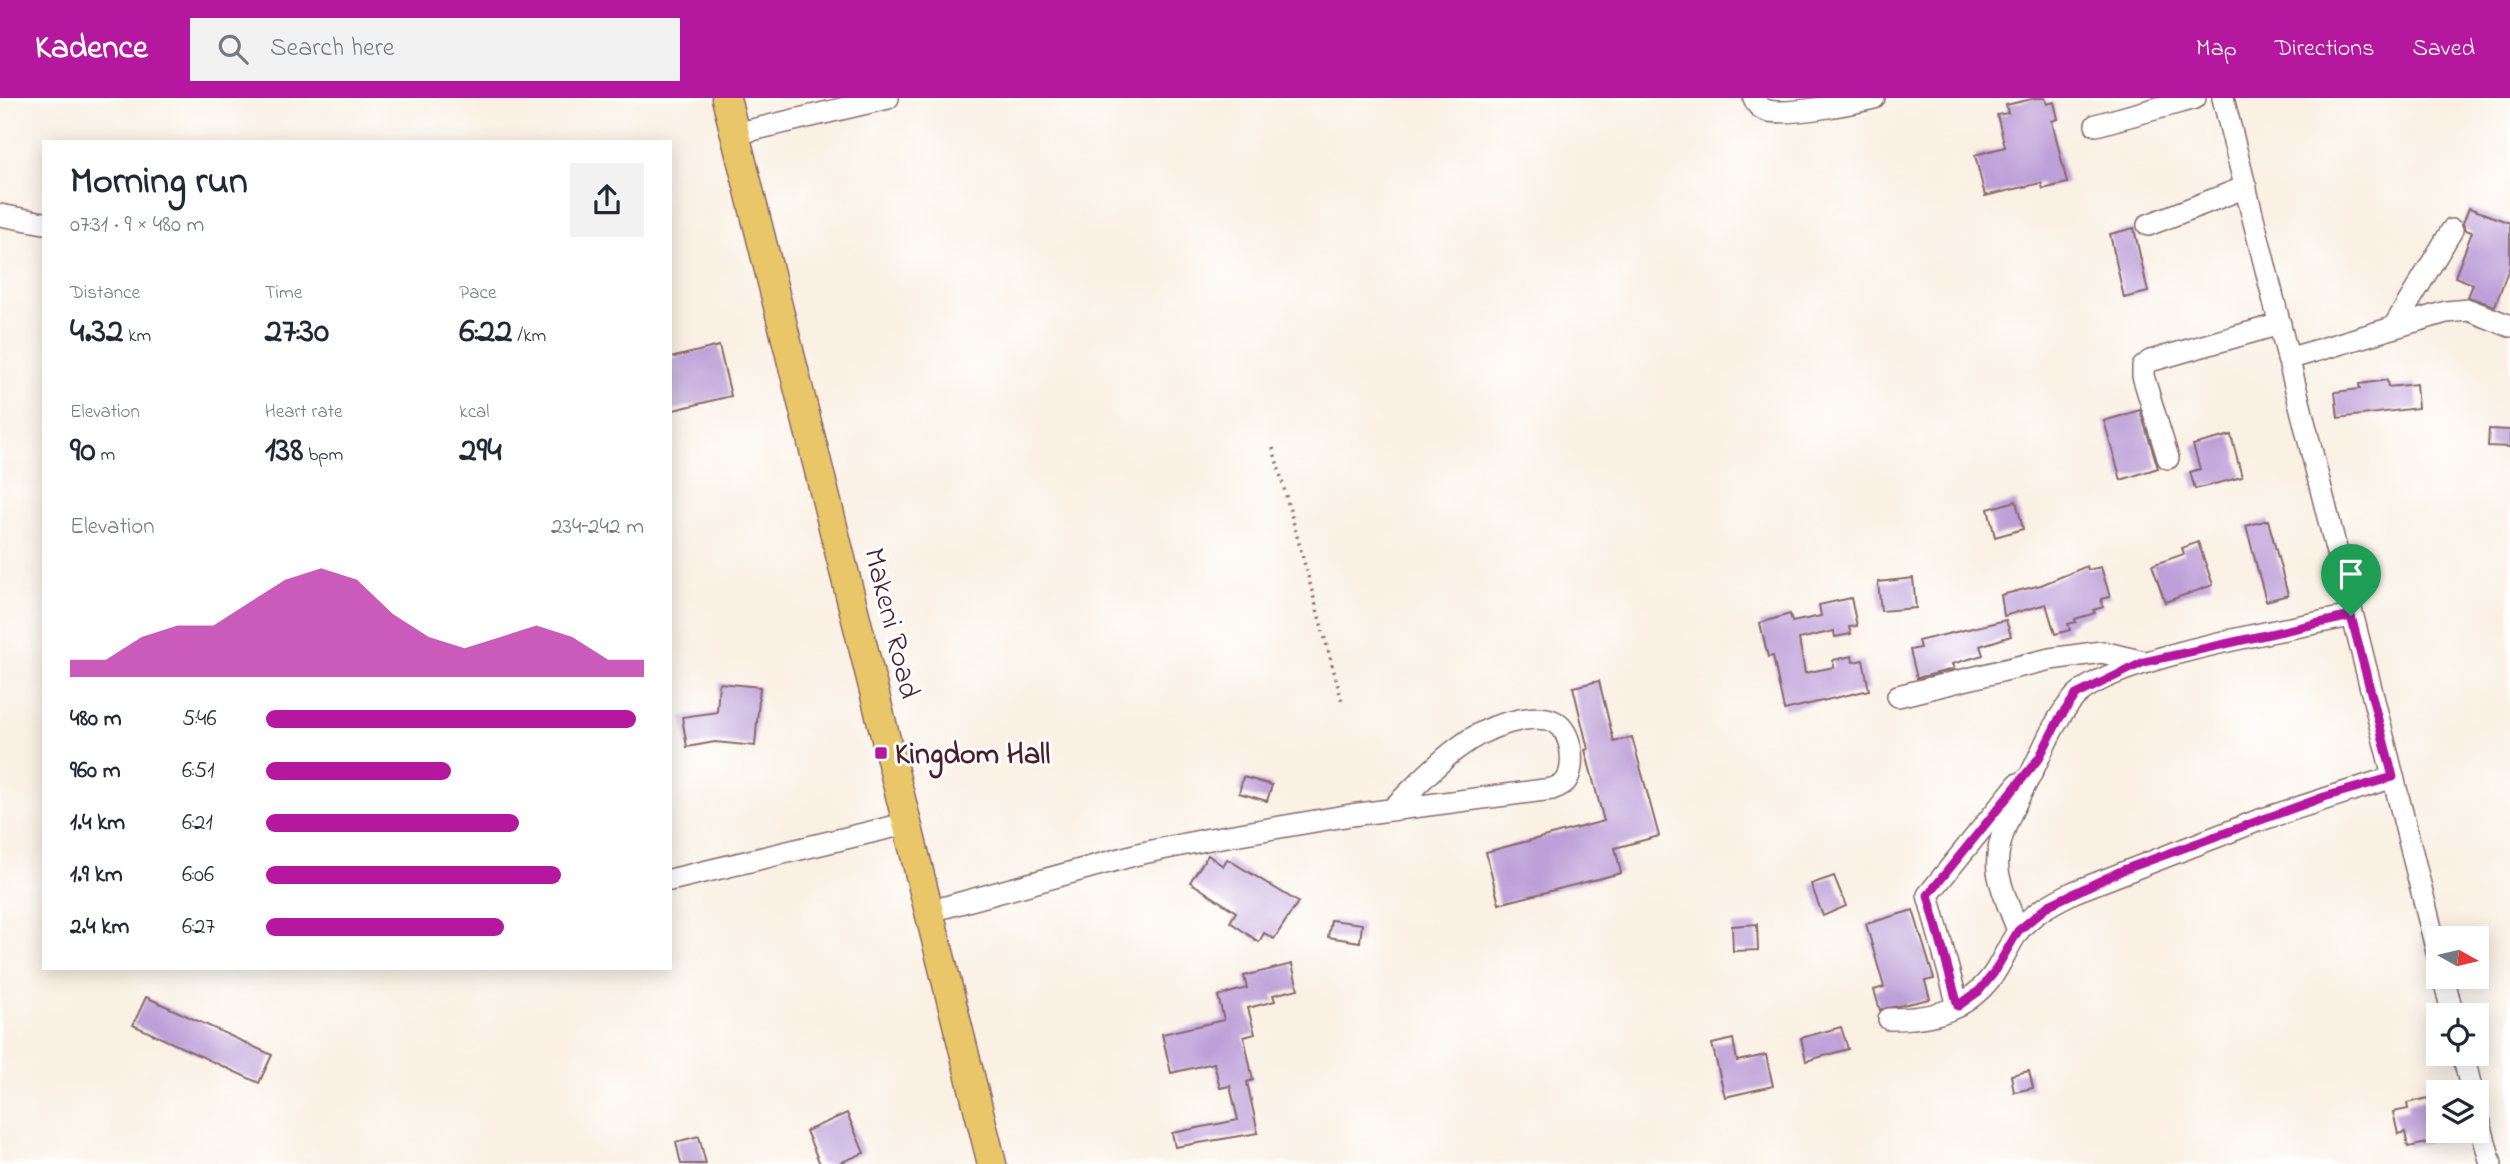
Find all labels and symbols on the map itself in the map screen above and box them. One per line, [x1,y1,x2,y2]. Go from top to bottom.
street label: Makeni Road [850,544,930,704]
pin [2321,544,2381,616]
place label: Kingdom Hall [895,734,1050,779]
marker: Kingdom Hall [873,745,889,761]
north arrow [2426,926,2488,989]

